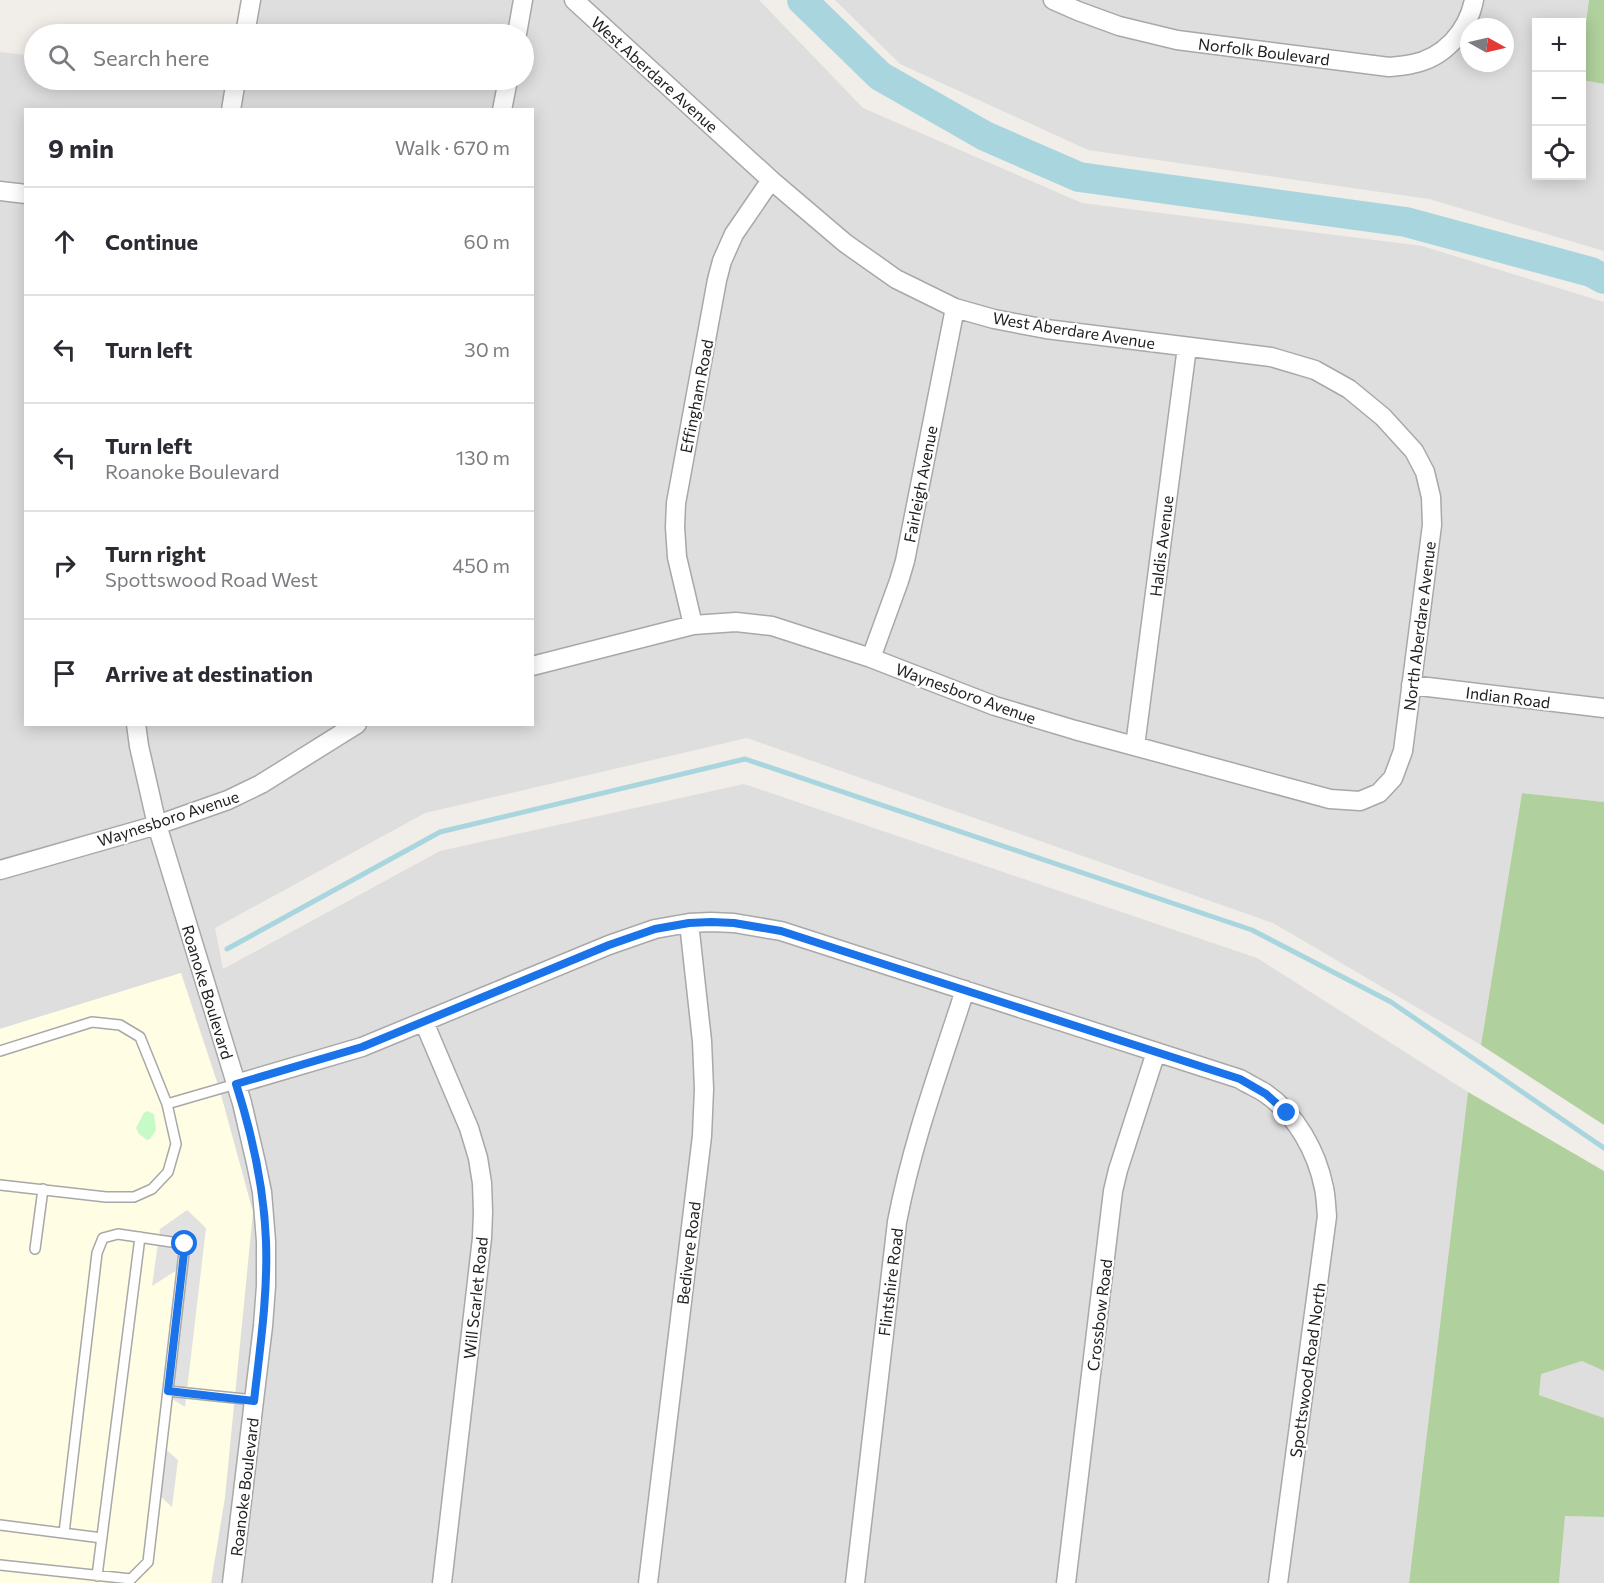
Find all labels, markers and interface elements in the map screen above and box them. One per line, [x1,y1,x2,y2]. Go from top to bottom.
street label: West Aberdare Avenue [588,12,722,136]
north arrow [1460,18,1514,72]
map controls [1532,18,1586,180]
button: + [1532,18,1586,72]
search box [24,24,534,90]
street label: Norfolk Boulevard [1197,34,1331,68]
icon: search [45,41,78,74]
text: Search here [93,44,209,71]
button: − [1532,72,1586,126]
button: locate [1532,126,1586,180]
text: 9 min [48,132,114,163]
text: Walk · 670 m [395,135,510,159]
icon: ahead [48,225,81,258]
text: Continue [105,228,198,255]
text: 60 m [464,229,510,253]
street label: West Aberdare Avenue [991,308,1157,352]
icon: left [48,333,81,366]
text: Turn left [105,336,192,363]
text: 30 m [464,337,510,361]
street label: Effingham Road [676,338,716,454]
street label: Fairleigh Avenue [899,424,941,544]
text: Turn left [105,432,192,459]
icon: left [48,441,81,474]
text: 130 m [456,445,510,469]
text: Roanoke Boulevard [105,459,279,483]
street label: Haldis Avenue [1145,494,1177,598]
text: Turn right [105,540,206,567]
street label: North Aberdare Avenue [1399,540,1439,712]
icon: right [48,549,81,582]
text: 450 m [452,553,510,577]
text: Spottswood Road West [105,567,318,591]
icon: arrive [48,657,81,690]
street label: Waynesboro Avenue [893,659,1039,727]
text: Arrive at destination [105,660,313,687]
street label: Indian Road [1465,682,1551,712]
street label: Waynesboro Avenue [95,786,241,850]
street label: Roanoke Boulevard [179,922,237,1062]
route end [1273,1099,1299,1125]
street label: Bedivere Road [672,1200,704,1306]
street label: Flintshire Road [874,1227,906,1337]
route start [171,1230,197,1256]
street label: Will Scarlet Road [459,1236,491,1360]
street label: Crossbow Road [1083,1258,1115,1372]
street label: Spottswood Road North [1285,1281,1329,1459]
street label: Roanoke Boulevard [226,1417,262,1557]

